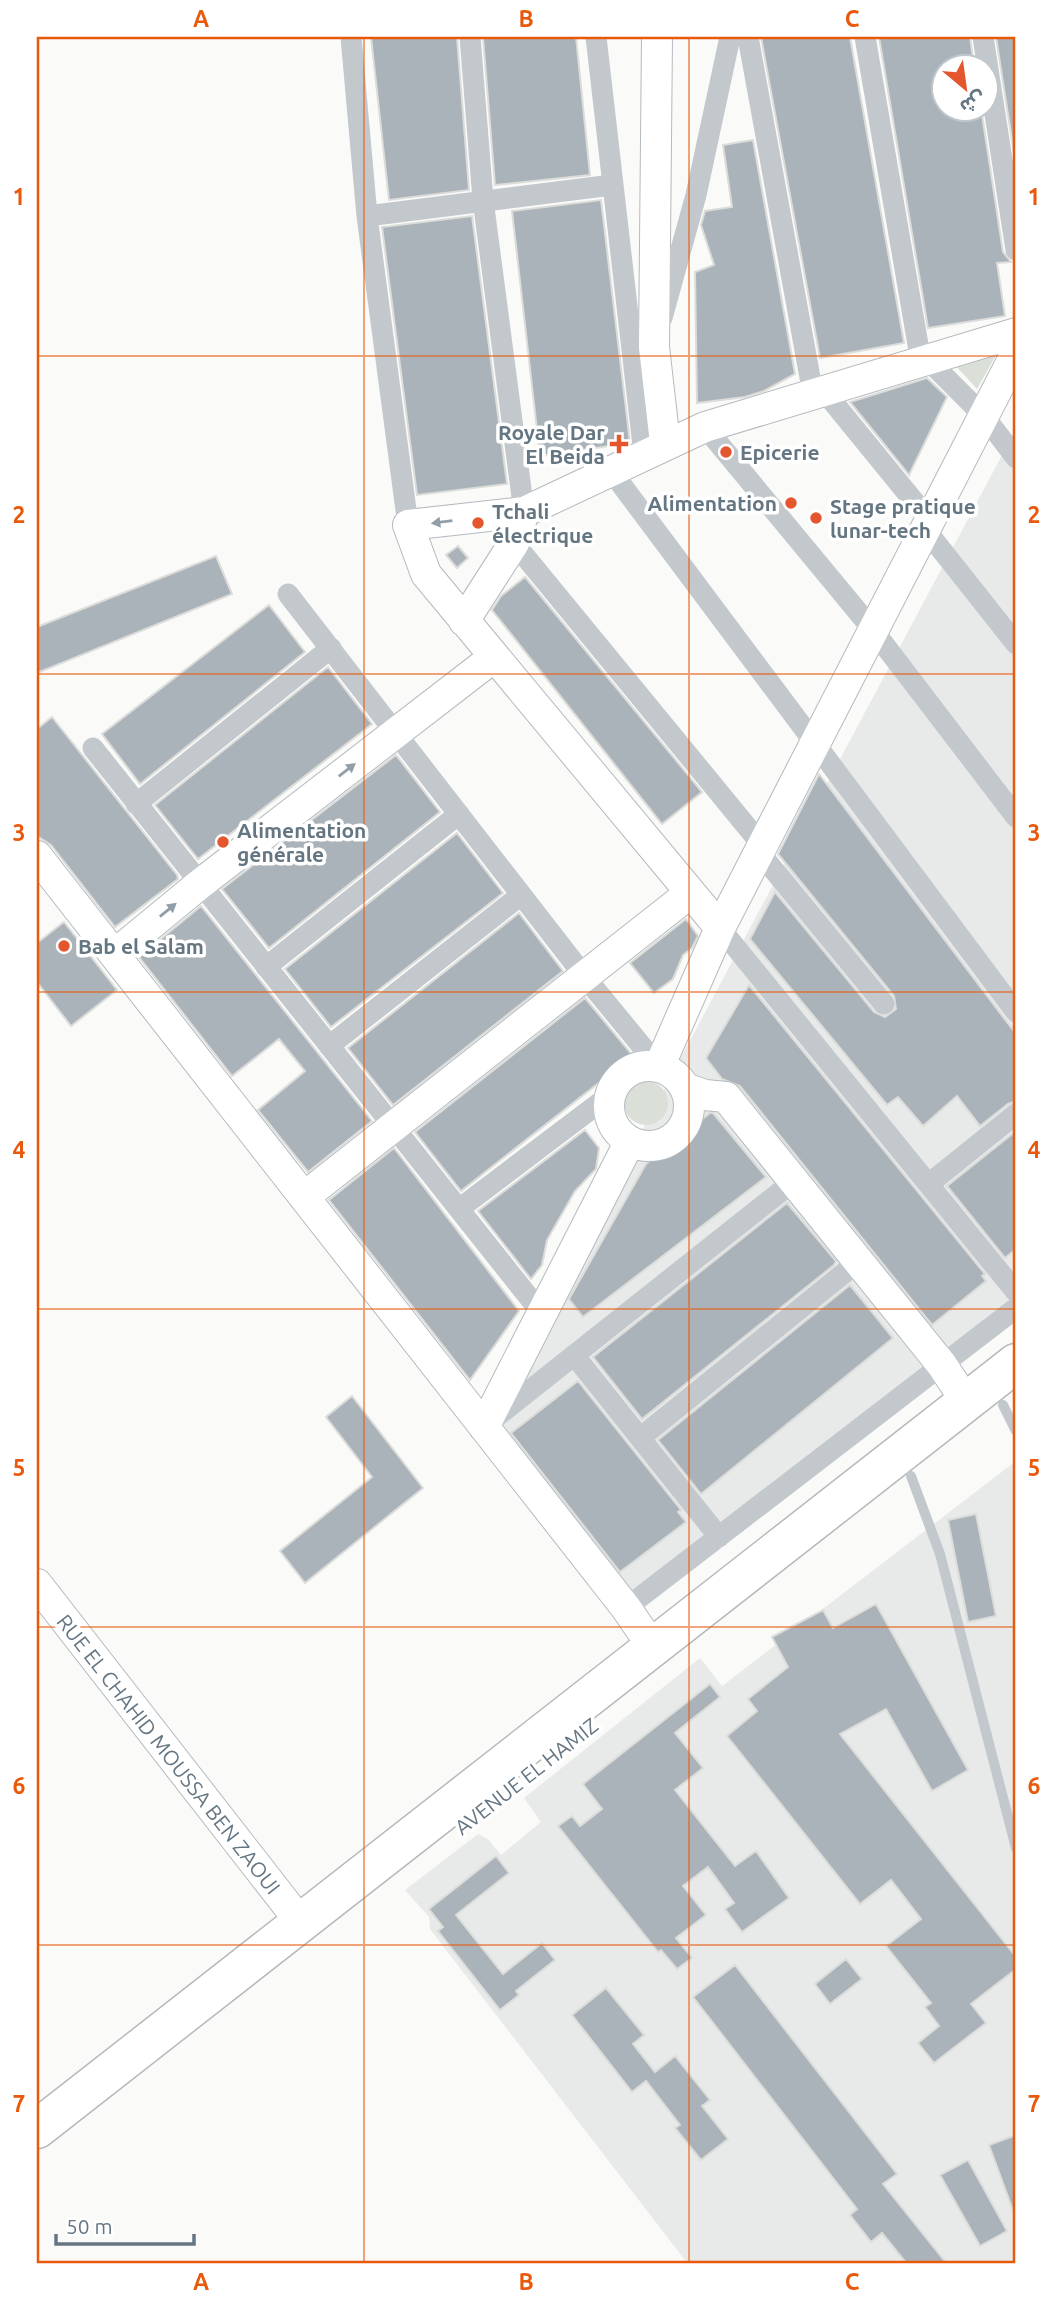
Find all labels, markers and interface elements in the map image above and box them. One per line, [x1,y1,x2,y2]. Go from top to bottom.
text: A [193,6,209,31]
text: B [518,6,534,31]
text: C [845,6,860,31]
north arrow [930,52,1000,122]
text: ش [957,87,990,119]
text: 1 [13,184,25,209]
text: 1 [1028,184,1040,209]
place label: Royale Dar El Beida [498,420,605,468]
marker: Royale Dar El Beida [611,436,627,452]
place label: Epicerie [740,440,819,464]
marker: Epicerie [718,444,734,460]
place label: Alimentation [648,491,777,515]
place label: Stage pratique lunar-tech [830,494,976,542]
marker: Alimentation [783,495,799,511]
place label: Tchali électrique [492,499,593,547]
text: 2 [13,502,25,527]
text: 2 [1028,502,1040,527]
marker: Stage pratique lunar-tech [808,510,824,526]
marker: Tchali électrique [470,515,486,531]
one-way arrow [431,516,453,527]
one-way arrow [338,763,356,778]
place label: Alimentation générale [237,818,366,866]
text: 3 [13,820,25,845]
text: 3 [1028,820,1040,845]
marker: Alimentation générale [215,834,231,850]
one-way arrow [158,903,176,918]
place label: Bab el Salam [78,934,204,958]
marker: Bab el Salam [56,938,72,954]
text: 4 [13,1137,26,1162]
text: 4 [1028,1137,1041,1162]
text: 5 [13,1455,25,1480]
text: 5 [1028,1455,1040,1480]
street label: RUE EL CHAHID MOUSSA BEN ZAOUI [52,1609,286,1899]
street label: AVENUE EL HAMIZ [450,1713,602,1839]
text: 6 [13,1773,26,1798]
text: 6 [1028,1773,1041,1798]
text: 7 [13,2091,25,2116]
text: 7 [1028,2091,1040,2116]
scale bar [56,2203,194,2247]
text: 50 m [66,2214,113,2238]
text: A [193,2269,209,2294]
text: B [518,2269,534,2294]
text: C [845,2269,860,2294]

